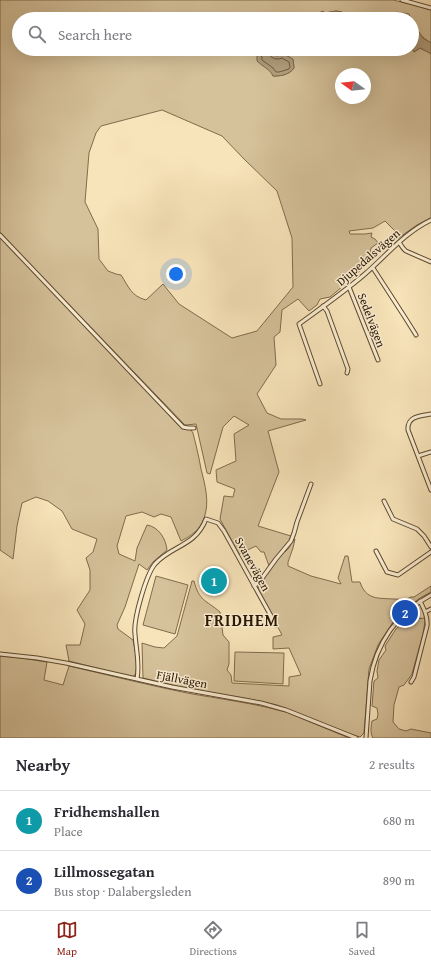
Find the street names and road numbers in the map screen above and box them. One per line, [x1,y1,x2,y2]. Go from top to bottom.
street label: Djupedalsvägen [332,224,404,289]
street label: Sedelvägen [354,290,390,350]
street label: Svanevägen [231,534,275,594]
street label: Fjällvägen [155,666,209,692]

